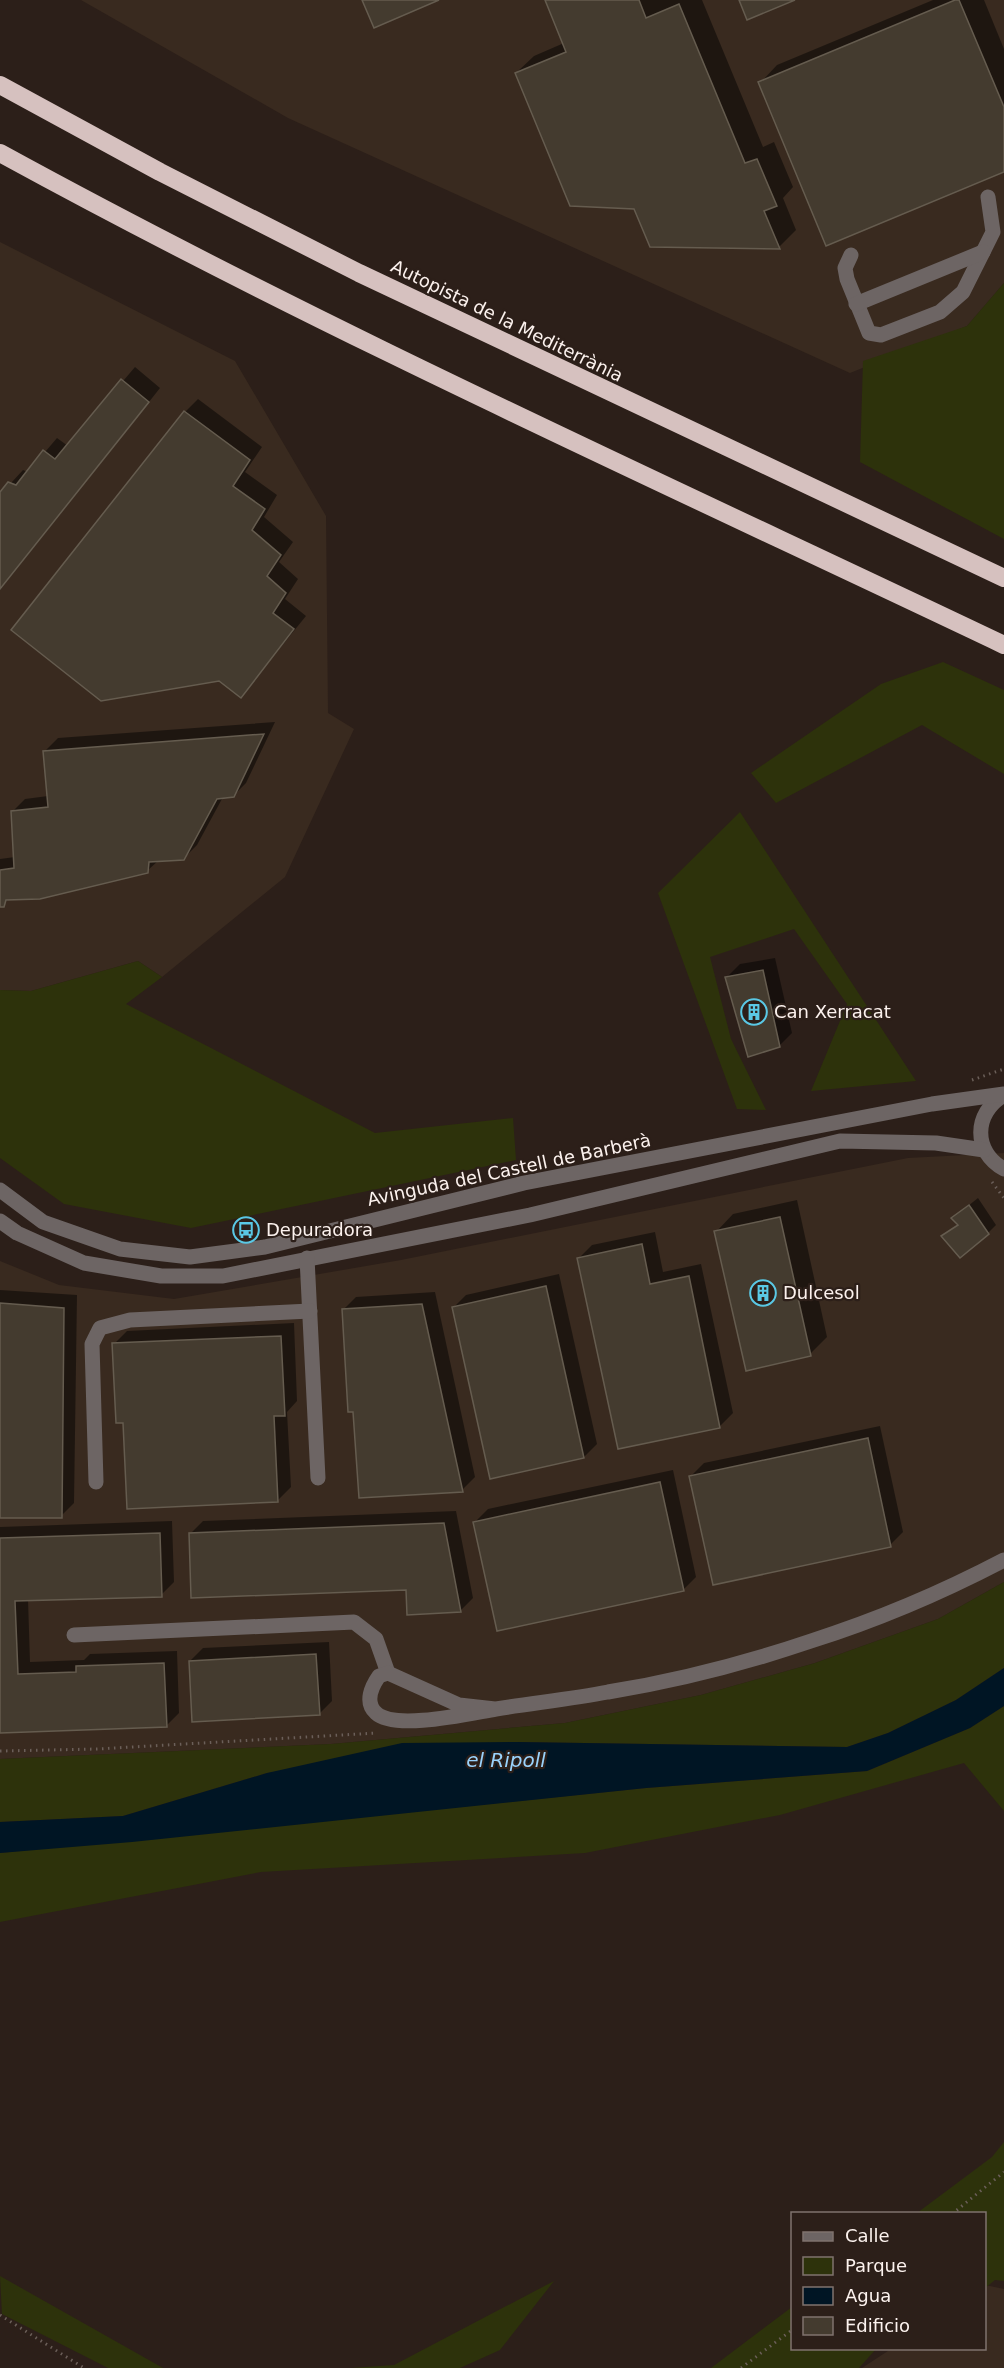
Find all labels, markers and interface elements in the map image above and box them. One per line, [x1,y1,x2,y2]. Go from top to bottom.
street label: Autopista de la Mediterrània [388,255,627,386]
building icon: Can Xerracat [739,997,769,1027]
place label: Can Xerracat [774,1001,891,1022]
street label: Avinguda del Castell de Barberà [365,1129,653,1210]
bus stop icon: Depuradora [231,1215,261,1245]
place label: Depuradora [266,1219,373,1240]
building icon: Dulcesol [748,1278,778,1308]
place label: Dulcesol [783,1282,860,1303]
water label: el Ripoll [466,1748,546,1772]
legend [791,2212,986,2350]
text: Calle [845,2225,890,2246]
text: Parque [845,2255,907,2276]
text: Agua [845,2285,891,2306]
text: Edificio [845,2315,910,2336]

